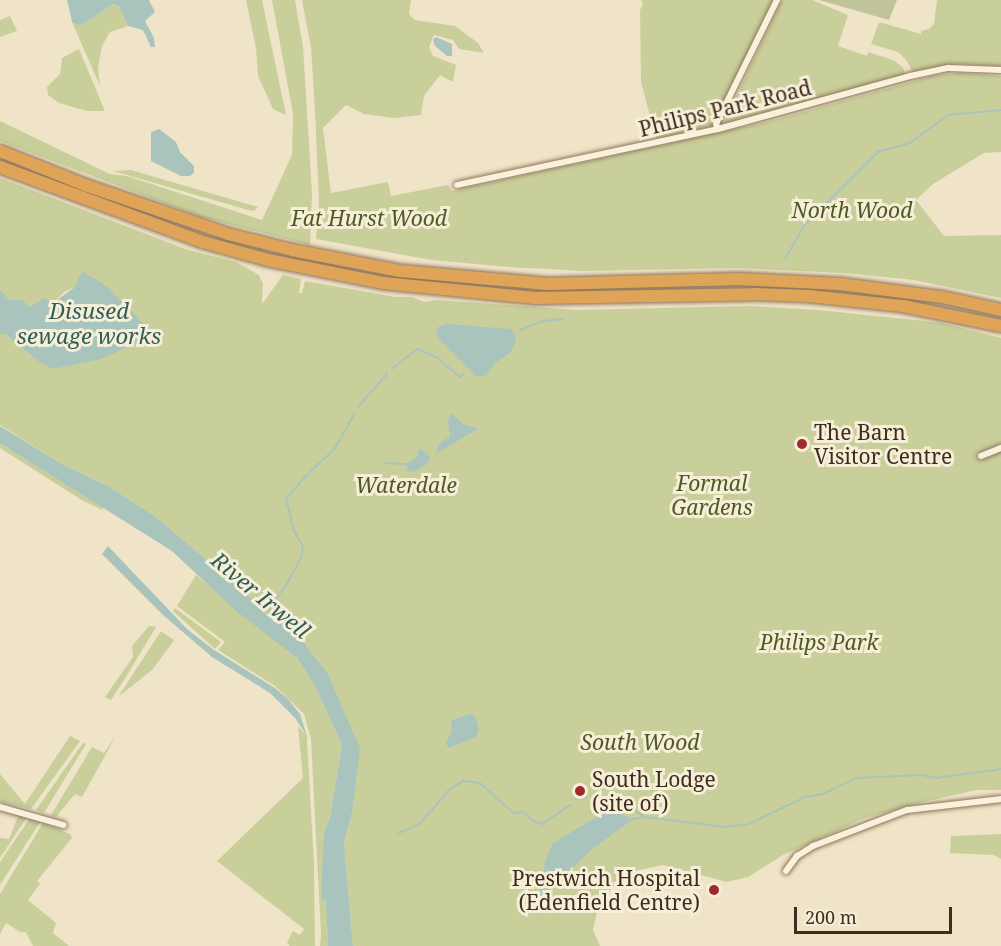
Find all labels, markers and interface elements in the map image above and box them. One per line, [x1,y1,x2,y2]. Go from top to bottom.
street label: Philips Park Road [636,74,814,142]
park label: North Wood [792,197,912,223]
park label: Fat Hurst Wood [291,205,447,231]
water label: Disused sewage works [17,297,161,348]
place label: The Barn Visitor Centre [814,419,952,469]
marker: The Barn Visitor Centre [795,437,809,451]
park label: Formal Gardens [671,470,753,520]
park label: Waterdale [355,472,457,498]
water label: River Irwell [206,546,316,644]
park label: Philips Park [759,629,879,655]
park label: South Wood [581,729,699,755]
place label: South Lodge (site of) [592,766,716,816]
marker: South Lodge (site of) [573,784,587,798]
place label: Prestwich Hospital (Edenfield Centre) [512,865,700,915]
marker: Prestwich Hospital (Edenfield Centre) [705,881,723,899]
scale bar [797,895,954,933]
text: 200 m [805,905,857,929]

